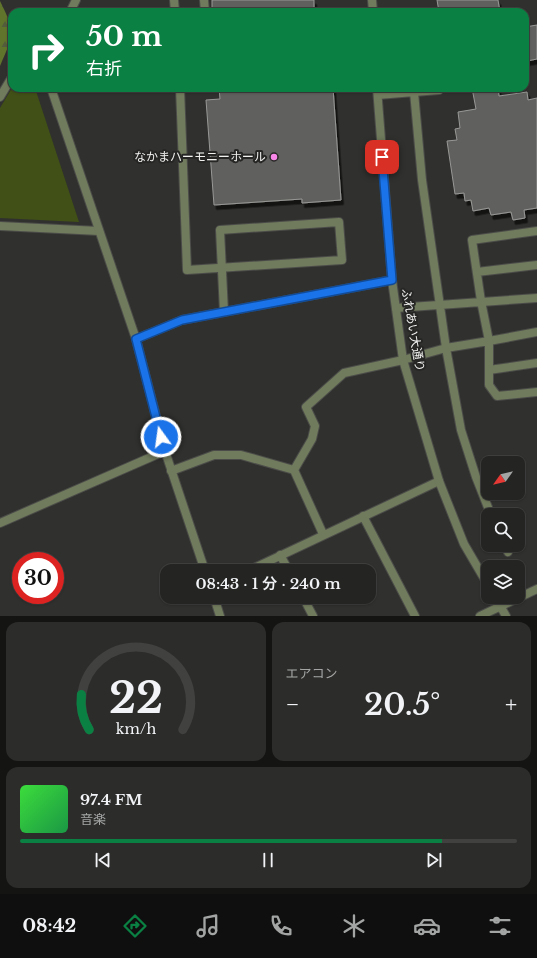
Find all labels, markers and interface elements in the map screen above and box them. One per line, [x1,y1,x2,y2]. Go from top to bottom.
text: 50 m [86,19,162,54]
icon: right [20,24,72,76]
text: 右折 [86,58,122,80]
pin [365,140,399,174]
icon: arrive [371,146,393,168]
place label: なかまハーモニーホール [134,149,266,164]
marker: なかまハーモニーホール [269,152,279,162]
street label: ふれあい大通り [399,287,428,373]
position arrow [140,416,182,458]
north arrow [481,456,525,500]
map controls [481,456,525,604]
button: search [481,508,525,552]
speed limit sign: 30 [12,552,64,604]
button: layers [481,560,525,604]
text: 08:43 · 1 分 · 240 m [195,574,341,593]
text: エアコン [286,665,338,682]
text: 22 [109,672,163,723]
text: 20.5° [364,686,440,723]
text: − [286,691,299,718]
text: + [505,691,517,718]
text: km/h [115,719,156,737]
text: 97.4 FM [80,790,142,809]
text: 音楽 [80,811,106,828]
icon: previous [92,849,114,871]
icon: pause [257,849,279,871]
icon: next [423,849,445,871]
icon: directions [121,912,149,940]
icon: music [194,912,222,940]
icon: phone [267,912,295,940]
icon: climate [340,912,368,940]
icon: car [413,912,441,940]
icon: filters [486,912,514,940]
text: 08:42 [23,915,76,937]

